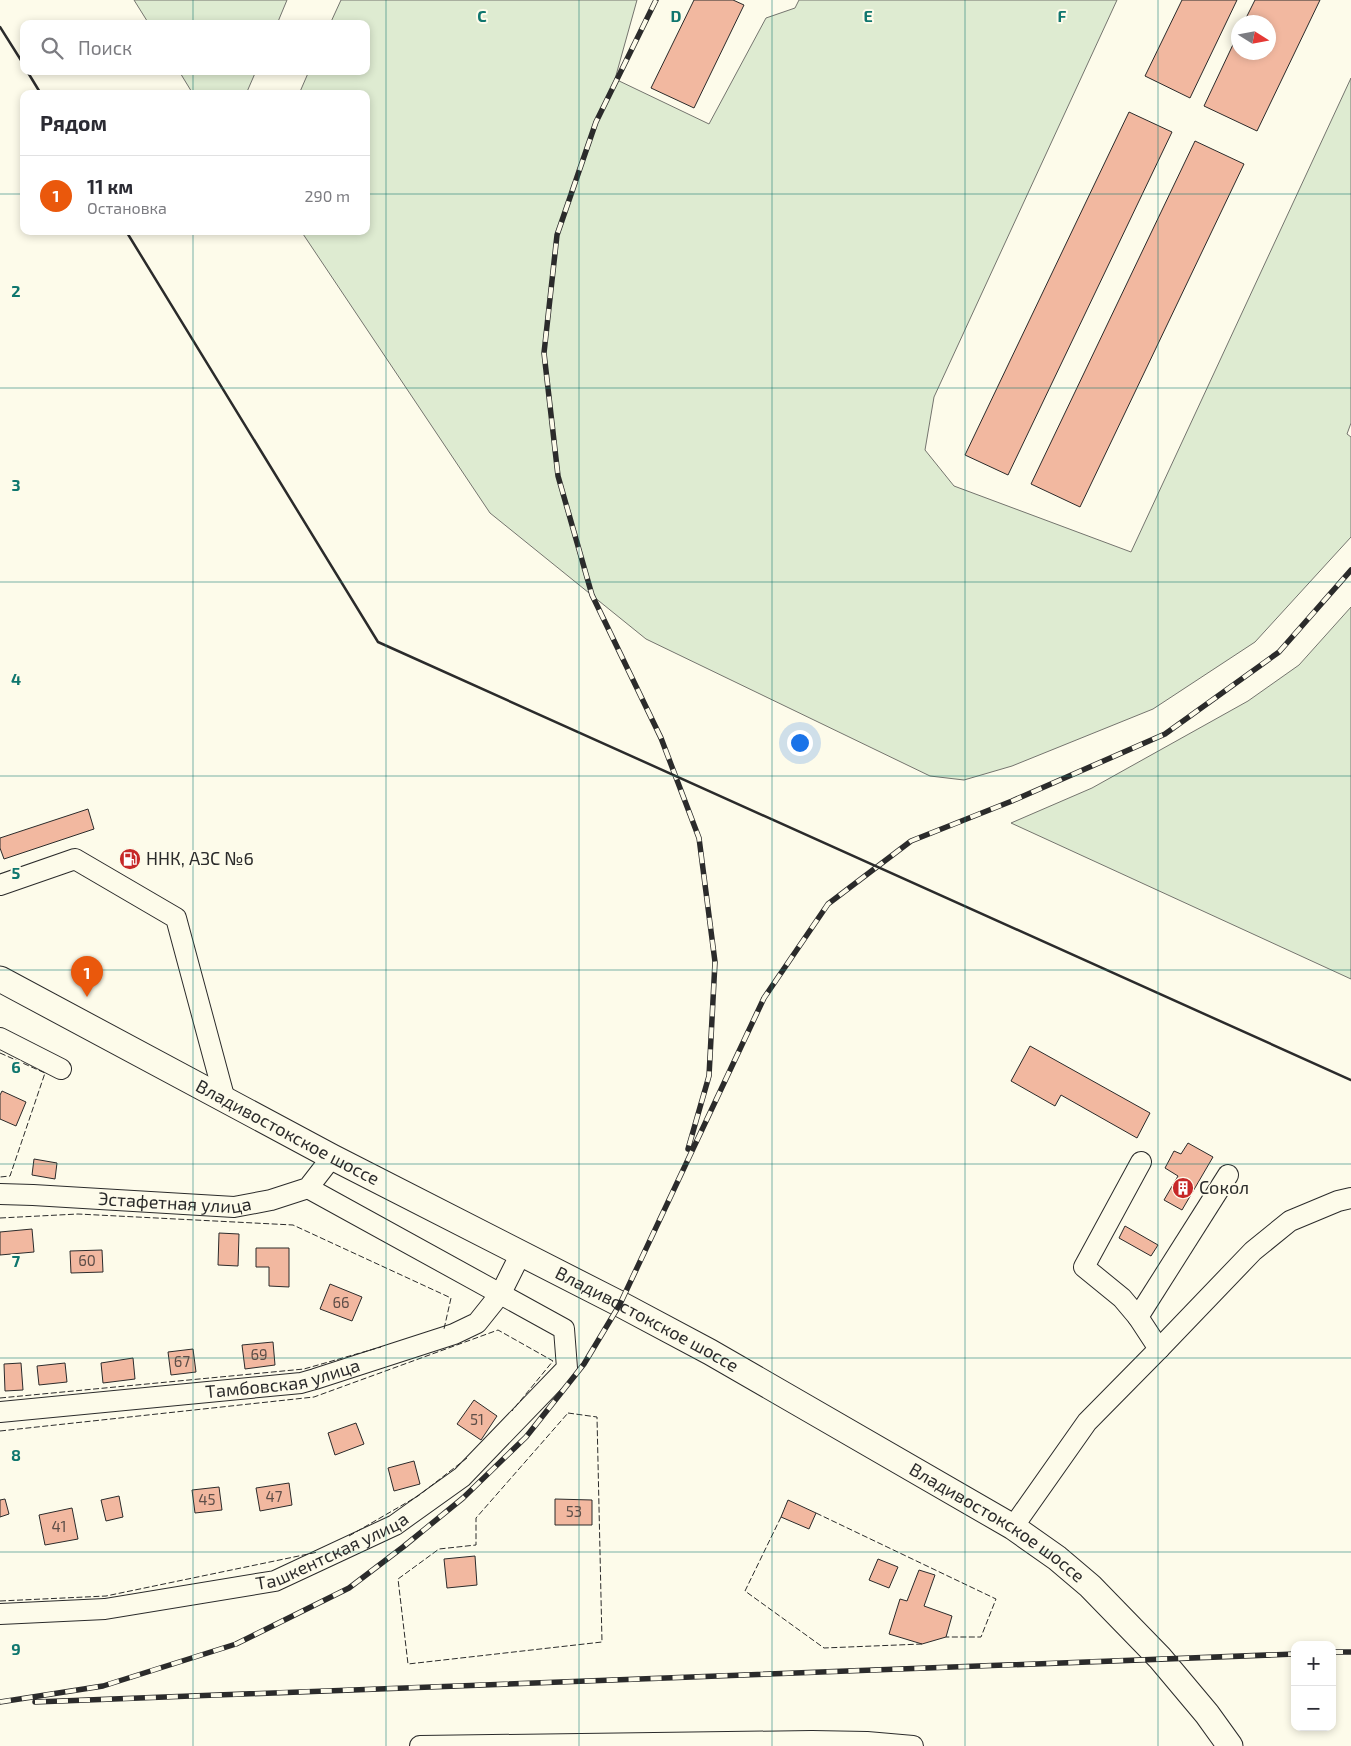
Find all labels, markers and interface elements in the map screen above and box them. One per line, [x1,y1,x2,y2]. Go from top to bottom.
text: C [477,6,487,25]
text: D [671,6,682,25]
text: E [863,6,873,25]
text: F [1058,6,1067,25]
north arrow [1231,15,1276,60]
search box [20,20,370,75]
icon: search [38,34,66,62]
text: Поиск [78,36,132,59]
text: Рядом [40,110,107,135]
text: 11 км [87,175,133,198]
text: 1 [53,186,59,205]
text: 290 m [305,186,350,205]
text: Остановка [87,198,167,217]
text: 2 [11,281,21,300]
text: 3 [11,475,21,494]
text: 4 [11,669,21,688]
your location [787,730,813,756]
fuel station icon: ННК, АЗС №6 [118,847,142,871]
place label: ННК, АЗС №6 [146,847,254,869]
text: 5 [12,863,21,882]
pin: 1 [71,956,103,997]
text: 6 [11,1057,21,1076]
street label: Владивостокское шоссе [192,1074,383,1189]
building icon: Сокол [1171,1176,1195,1200]
place label: Сокол [1199,1176,1249,1198]
street label: Эстафетная улица [97,1187,253,1217]
text: 7 [12,1251,21,1270]
house number: 60 [78,1251,96,1269]
street label: Владивостокское шоссе [552,1261,743,1376]
house number: 66 [332,1293,350,1311]
house number: 69 [250,1345,268,1363]
house number: 67 [174,1352,190,1370]
street label: Тамбовская улица [204,1353,362,1402]
house number: 51 [470,1410,484,1428]
text: 8 [11,1445,21,1464]
street label: Владивостокское шоссе [906,1457,1090,1587]
house number: 47 [266,1487,283,1505]
house number: 45 [198,1490,216,1508]
house number: 53 [566,1502,582,1520]
street label: Ташкентская улица [254,1507,412,1594]
house number: 41 [51,1517,67,1535]
text: 9 [11,1639,21,1658]
map controls [1291,1641,1336,1731]
button: + [1291,1641,1336,1686]
button: − [1291,1686,1336,1731]

